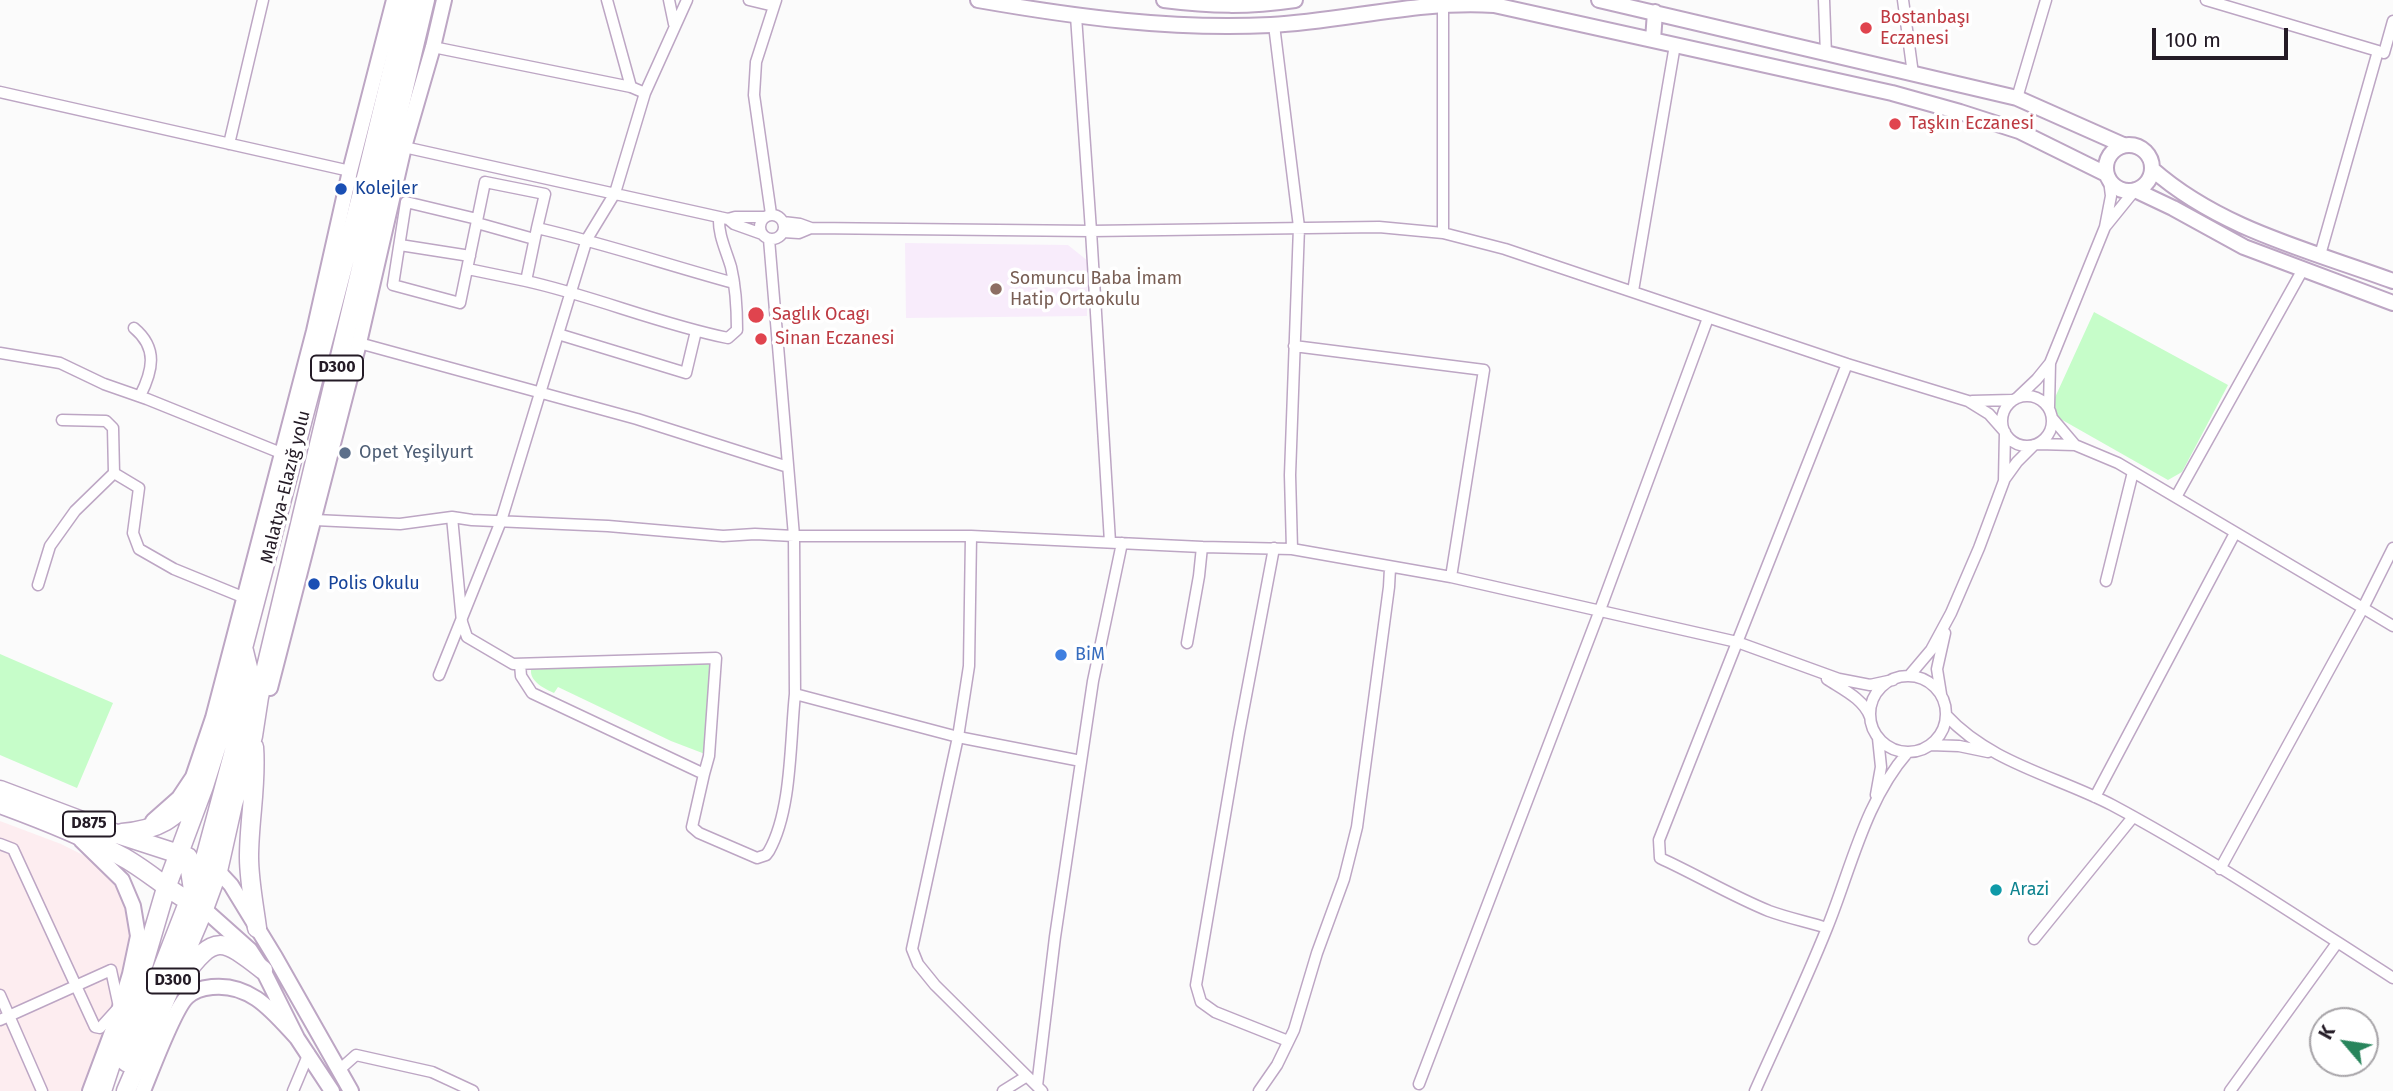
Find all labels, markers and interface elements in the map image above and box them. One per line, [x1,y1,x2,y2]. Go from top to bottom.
place label: Bostanbaşı Eczanesi [1880,7,1970,50]
scale bar [2155,14,2292,58]
marker: Bostanbaşı Eczanesi [1858,20,1874,36]
text: 100 m [2165,27,2221,53]
place label: Taşkın Eczanesi [1909,113,2034,135]
marker: Taşkın Eczanesi [1887,116,1903,132]
place label: Kolejler [355,178,418,200]
marker: Kolejler [333,181,349,197]
place label: Somuncu Baba İmam Hatip Ortaokulu [1010,268,1182,310]
marker: Somuncu Baba İmam Hatip Ortaokulu [988,281,1004,297]
place label: Saglık Ocagı [772,304,870,326]
marker: Saglık Ocagı [746,305,766,325]
place label: Sinan Eczanesi [775,328,895,350]
marker: Sinan Eczanesi [753,331,769,347]
road number: D300 [311,356,363,380]
street label: Malatya-Elazığ yolu [257,408,315,566]
place label: Opet Yeşilyurt [359,442,473,464]
marker: Opet Yeşilyurt [337,445,353,461]
place label: Polis Okulu [328,573,420,595]
marker: Polis Okulu [306,576,322,592]
place label: BiM [1075,644,1105,666]
marker: BiM [1053,647,1069,663]
road number: D875 [63,811,115,836]
place label: Arazi [2010,879,2049,901]
marker: Arazi [1988,882,2004,898]
road number: D300 [147,968,199,993]
north arrow [2309,1007,2379,1077]
text: K [2314,1022,2340,1043]

